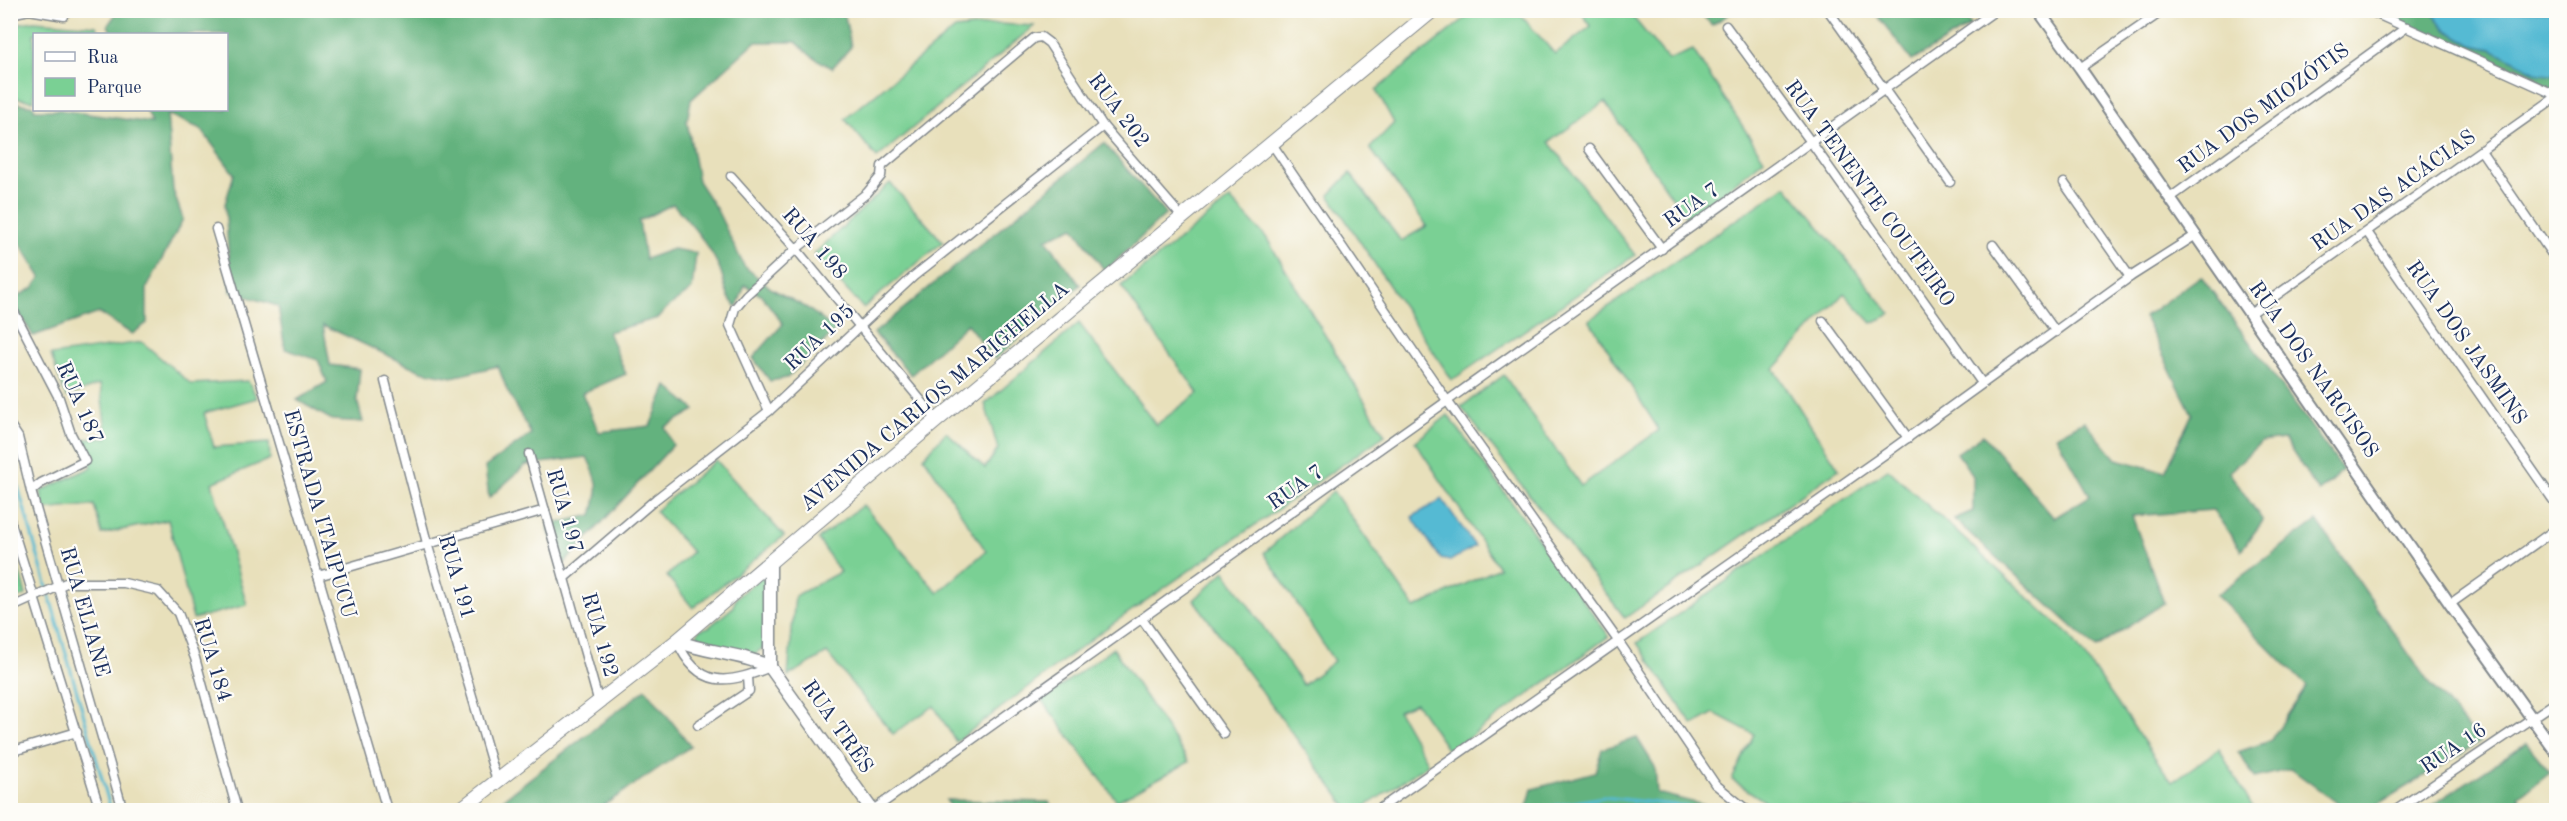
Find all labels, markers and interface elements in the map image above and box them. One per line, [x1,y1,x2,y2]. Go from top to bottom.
legend [33,33,228,111]
street label: RUA DOS MIOZÓTIS [2172,36,2353,178]
text: Rua [87,49,118,67]
street label: RUA 202 [1083,70,1153,152]
street label: RUA TENENTE COUTEIRO [1780,77,1958,311]
text: Parque [87,79,142,97]
street label: RUA DAS ACÁCIAS [2306,123,2480,256]
street label: RUA 7 [1660,179,1724,233]
street label: RUA 198 [778,204,850,284]
street label: RUA DOS JASMINS [2402,257,2530,429]
street label: AVENIDA CARLOS MARIGHELLA [797,278,1073,516]
street label: RUA DOS NARCISOS [2244,278,2382,462]
street label: RUA 195 [781,301,859,375]
street label: RUA 187 [52,359,106,447]
street label: ESTRADA ITAIPUCU [279,407,359,621]
street label: RUA 7 [1264,461,1328,515]
street label: RUA 197 [542,466,586,556]
street label: RUA 191 [434,532,478,622]
street label: RUA ELIANE [55,545,113,679]
street label: RUA 192 [577,590,621,680]
street label: RUA 184 [189,615,235,705]
street label: RUA TRÊS [797,674,880,777]
street label: RUA 16 [2417,719,2491,779]

